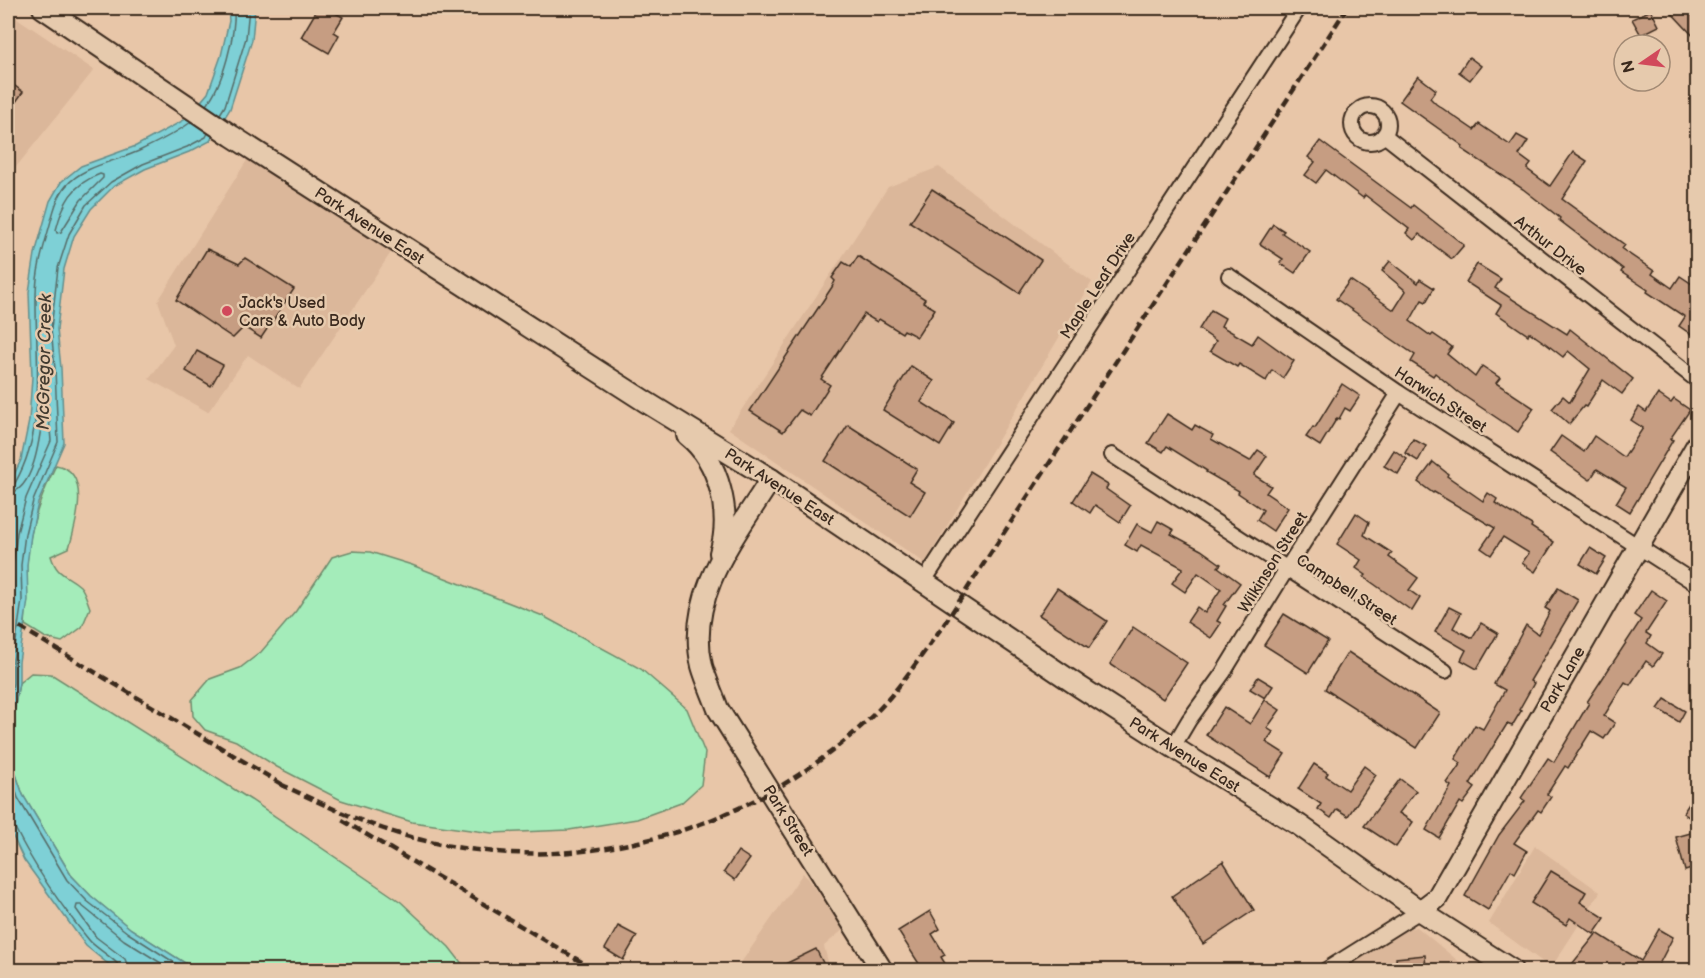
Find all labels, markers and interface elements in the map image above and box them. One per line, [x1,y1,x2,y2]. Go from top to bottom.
north arrow [1612,33,1672,93]
text: N [1618,58,1640,74]
street label: Park Avenue East [311,184,428,269]
street label: Arthur Drive [1510,212,1590,280]
street label: Maple Leaf Drive [1057,228,1140,343]
water label: McGregor Creek [33,293,56,430]
place label: Jack's Used Cars & Auto Body [239,294,366,331]
marker: Jack's Used Cars & Auto Body [220,304,234,318]
street label: Harwich Street [1390,363,1490,437]
street label: Park Avenue East [721,445,838,530]
street label: Wilkinson Street [1235,509,1312,617]
street label: Campbell Street [1292,551,1400,630]
street label: Park Lane [1537,643,1590,716]
street label: Park Avenue East [1125,714,1243,797]
street label: Park Street [758,782,817,860]

